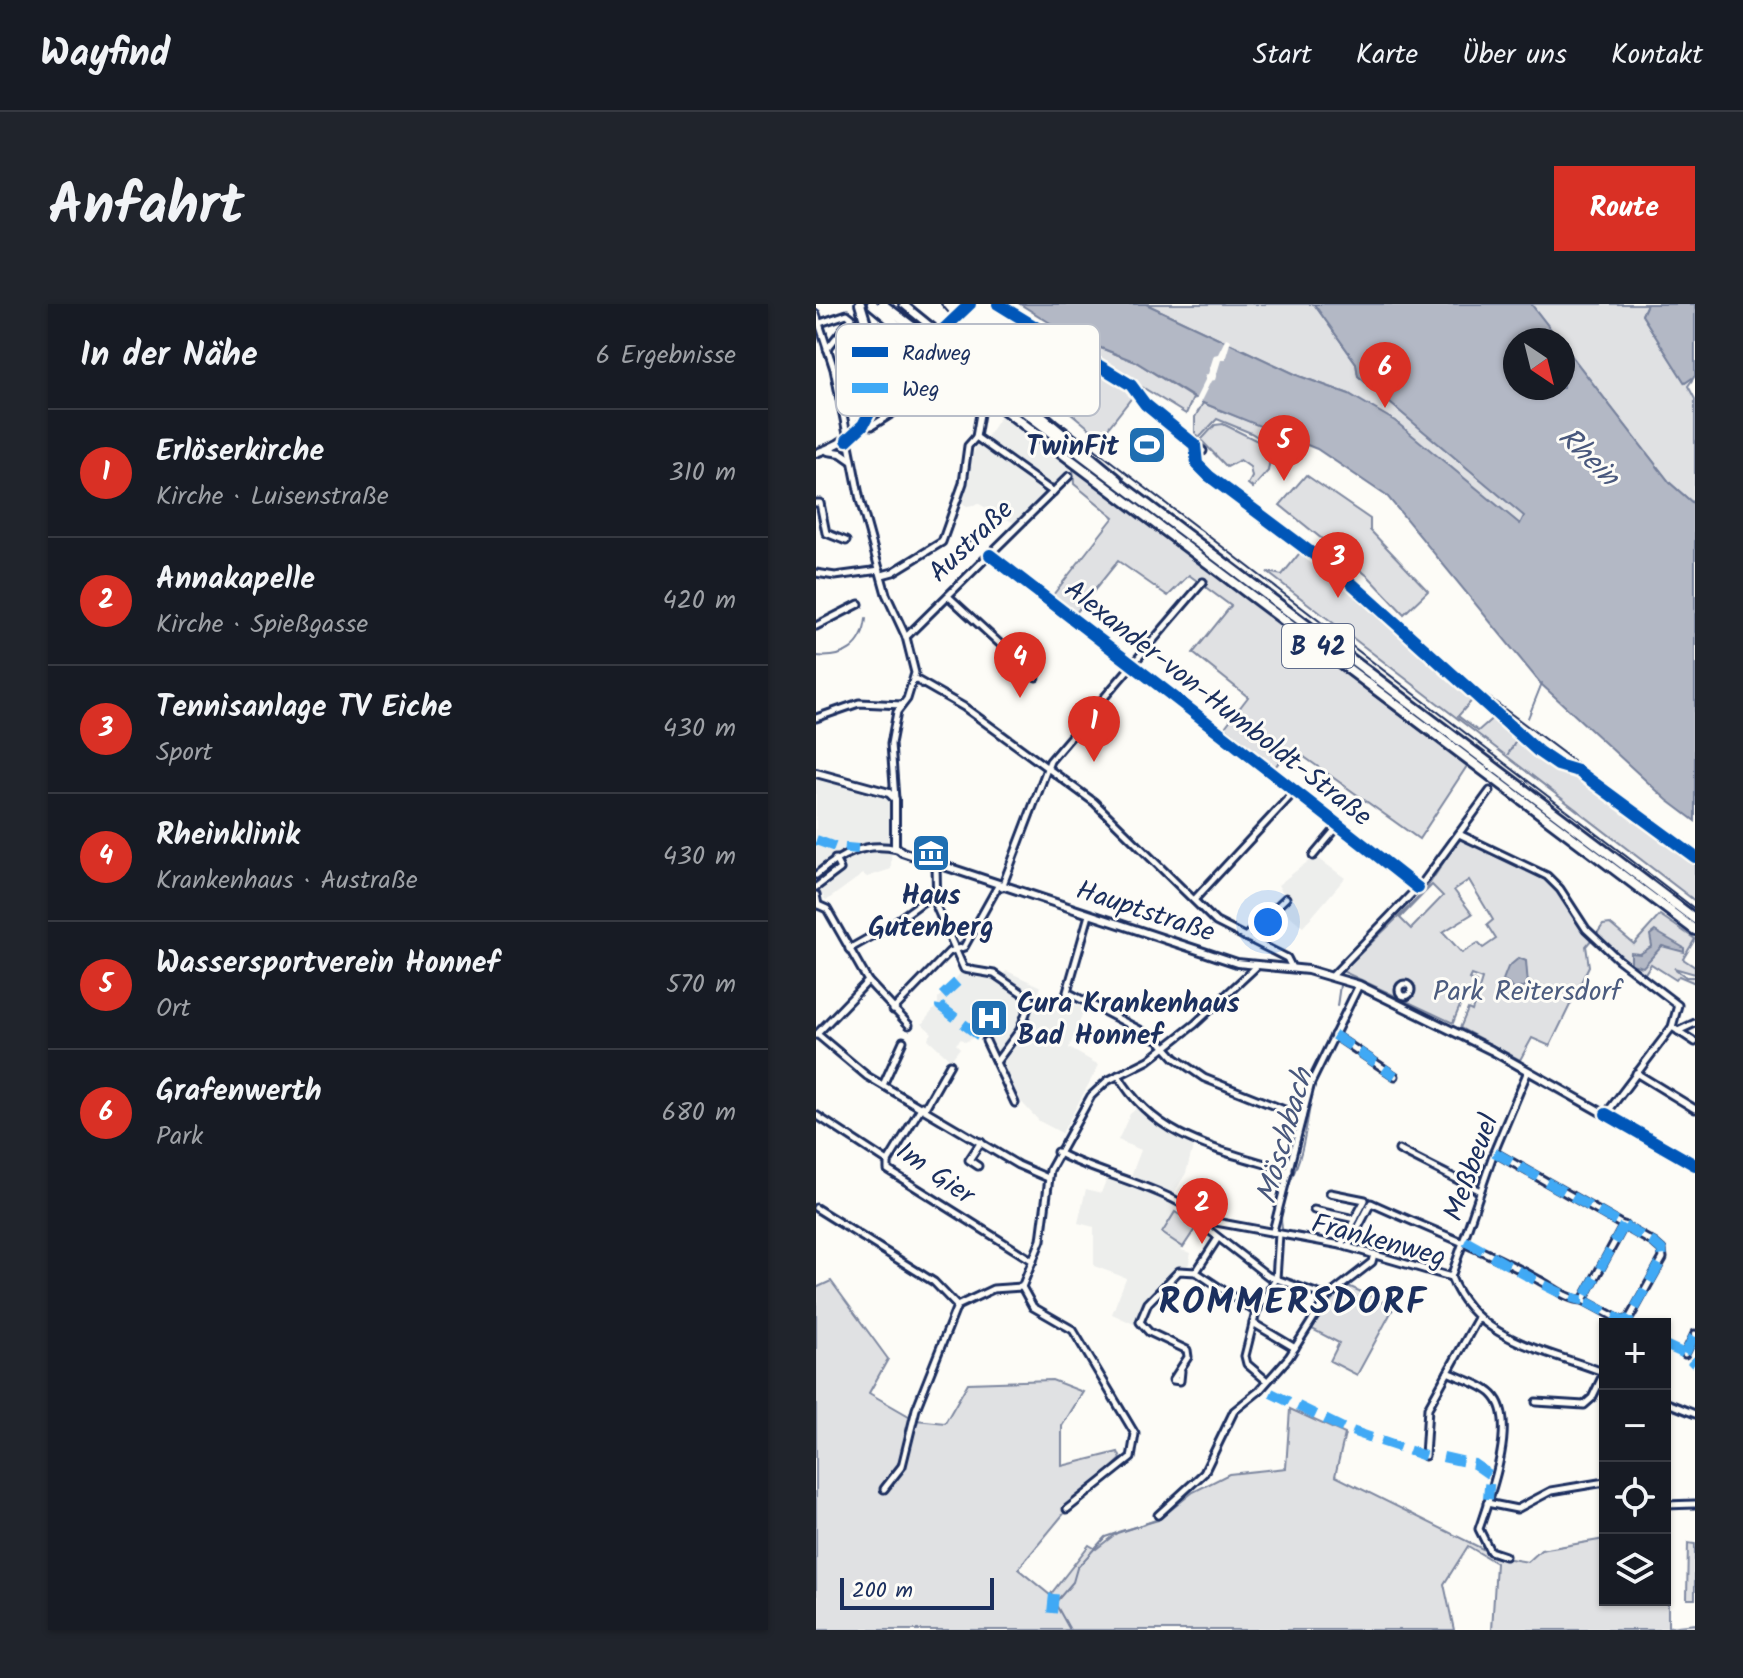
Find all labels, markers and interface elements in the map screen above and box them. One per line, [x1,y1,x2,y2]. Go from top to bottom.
text: Wayfind [40,25,170,85]
text: Start [1253,33,1312,78]
text: Karte [1356,33,1418,78]
text: Über uns [1462,33,1567,78]
text: Kontakt [1611,33,1703,78]
text: Anfahrt [48,163,244,253]
button: Route [1554,166,1695,251]
legend [836,324,1100,416]
north arrow [1503,328,1575,400]
text: In der Nähe [80,329,258,383]
text: 6 Ergebnisse [596,335,736,377]
text: Radweg [902,337,971,372]
pin: 6 [1359,342,1411,408]
text: Weg [902,373,940,408]
pin: 5 [1258,415,1310,481]
water label: Rhein [1546,416,1631,500]
sports icon: TwinFit [1126,424,1168,466]
place label: TwinFit [1026,425,1119,470]
text: Erlöserkirche [156,428,324,476]
text: 1 [102,452,110,494]
text: 310 m [669,452,736,494]
text: Kirche · Luisenstraße [156,476,389,518]
street label: Austraße [918,489,1025,594]
pin: 3 [1312,532,1364,598]
text: Annakapelle [156,556,315,604]
street label: Alexander-von-Humboldt-Straße [1053,569,1382,839]
text: 2 [98,580,114,622]
text: 420 m [662,580,736,622]
text: Kirche · Spießgasse [156,604,368,646]
road number: B 42 [1282,624,1354,668]
pin: 4 [994,632,1046,698]
text: Tennisanlage TV Eiche [156,684,452,732]
pin: 1 [1068,696,1120,762]
text: 3 [99,708,113,750]
text: 430 m [663,708,736,750]
text: Sport [156,732,213,774]
text: Rheinklinik [156,812,300,860]
museum icon: Haus Gutenberg [910,832,952,874]
text: 4 [99,836,113,878]
text: 430 m [663,836,736,878]
text: Krankenhaus · Austraße [156,860,418,902]
street label: Hauptstraße [1070,869,1221,956]
place label: Haus Gutenberg [868,874,994,951]
your location [1248,902,1288,942]
text: Wassersportverein Honnef [156,940,500,988]
text: 5 [99,964,113,1006]
text: 570 m [666,964,736,1006]
park label: Park Reitersdorf [1433,970,1624,1015]
place label: Cura Krankenhaus Bad Honnef [1017,982,1240,1059]
text: Ort [156,988,191,1030]
hospital icon: Cura Krankenhaus Bad Honnef [968,997,1010,1039]
water label: Möschbach [1244,1060,1329,1210]
text: Grafenwerth [156,1068,322,1116]
text: 6 [99,1092,113,1134]
text: 680 m [662,1092,736,1134]
street label: Meßbeuel [1432,1108,1513,1228]
text: Park [156,1116,203,1158]
street label: Im Gier [886,1130,985,1219]
pin: 2 [1176,1178,1228,1244]
street label: Frankenweg [1306,1202,1451,1281]
district label: ROMMERSDORF [1158,1275,1428,1332]
map controls [1599,1318,1671,1606]
button: + [1599,1318,1671,1390]
button: − [1599,1390,1671,1462]
button: locate [1599,1462,1671,1534]
button: layers [1599,1534,1671,1606]
scale bar [840,1574,994,1610]
text: 200 m [852,1574,913,1609]

